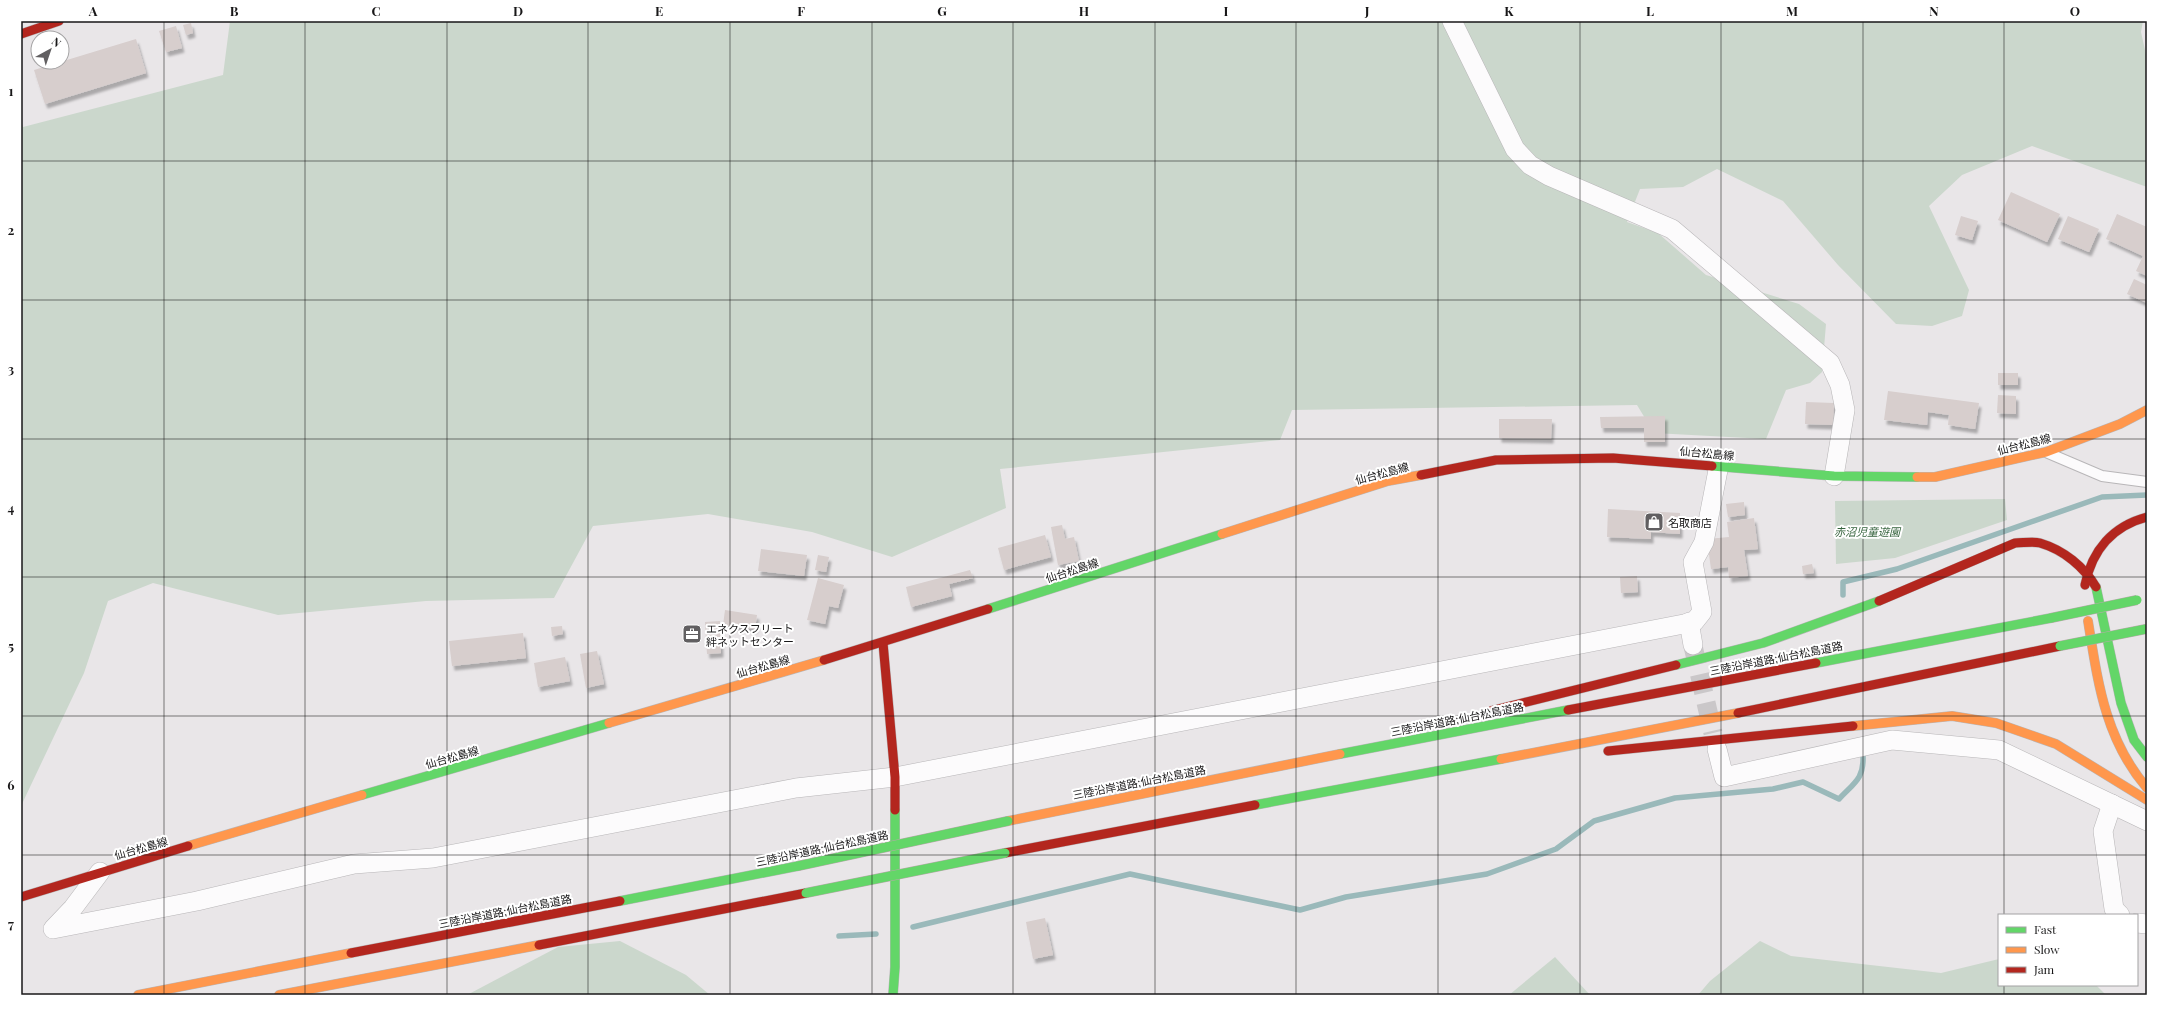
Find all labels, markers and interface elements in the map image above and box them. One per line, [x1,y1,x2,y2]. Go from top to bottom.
text: A [88,2,98,19]
text: B [230,2,239,19]
text: C [371,2,381,19]
text: D [513,2,523,19]
text: E [655,2,663,19]
text: F [797,2,805,19]
text: G [937,2,947,19]
text: H [1079,2,1089,19]
text: I [1224,2,1229,19]
text: J [1364,2,1370,19]
text: K [1504,2,1514,19]
text: L [1646,2,1654,19]
text: M [1786,2,1798,19]
text: N [1929,2,1939,19]
text: O [2070,2,2080,19]
north arrow [30,30,70,70]
text: N [49,34,65,50]
text: 1 [9,82,14,99]
text: 2 [8,221,15,238]
text: 3 [8,360,14,377]
street label: 仙台松島線 [1996,430,2052,458]
street label: 仙台松島線 [1679,443,1735,463]
street label: 仙台松島線 [1353,459,1411,487]
text: 4 [8,499,15,516]
shop icon: 名取商店 [1643,511,1665,533]
place label: 名取商店 [1668,515,1712,530]
park label: 赤沼児童遊園 [1834,524,1902,539]
street label: 仙台松島線 [1044,554,1100,586]
place label: エネクスフリート 絆ネットセンター [706,621,794,649]
office icon: エネクスフリート 絆ネットセンター [681,623,703,645]
text: 5 [8,637,14,654]
street label: 三陸沿岸道路;仙台松島道路 [1708,638,1844,678]
street label: 仙台松島線 [734,651,792,681]
street label: 三陸沿岸道路;仙台松島道路 [1389,699,1525,739]
street label: 仙台松島線 [423,742,481,772]
street label: 三陸沿岸道路;仙台松島道路 [1071,762,1207,802]
text: 6 [7,776,15,793]
street label: 三陸沿岸道路;仙台松島道路 [754,827,890,869]
street label: 仙台松島線 [112,833,170,863]
street label: 三陸沿岸道路;仙台松島道路 [437,891,573,931]
legend [1998,914,2138,986]
text: 7 [8,915,14,932]
text: Fast [2034,921,2057,937]
text: Slow [2034,941,2060,957]
text: Jam [2033,961,2055,977]

